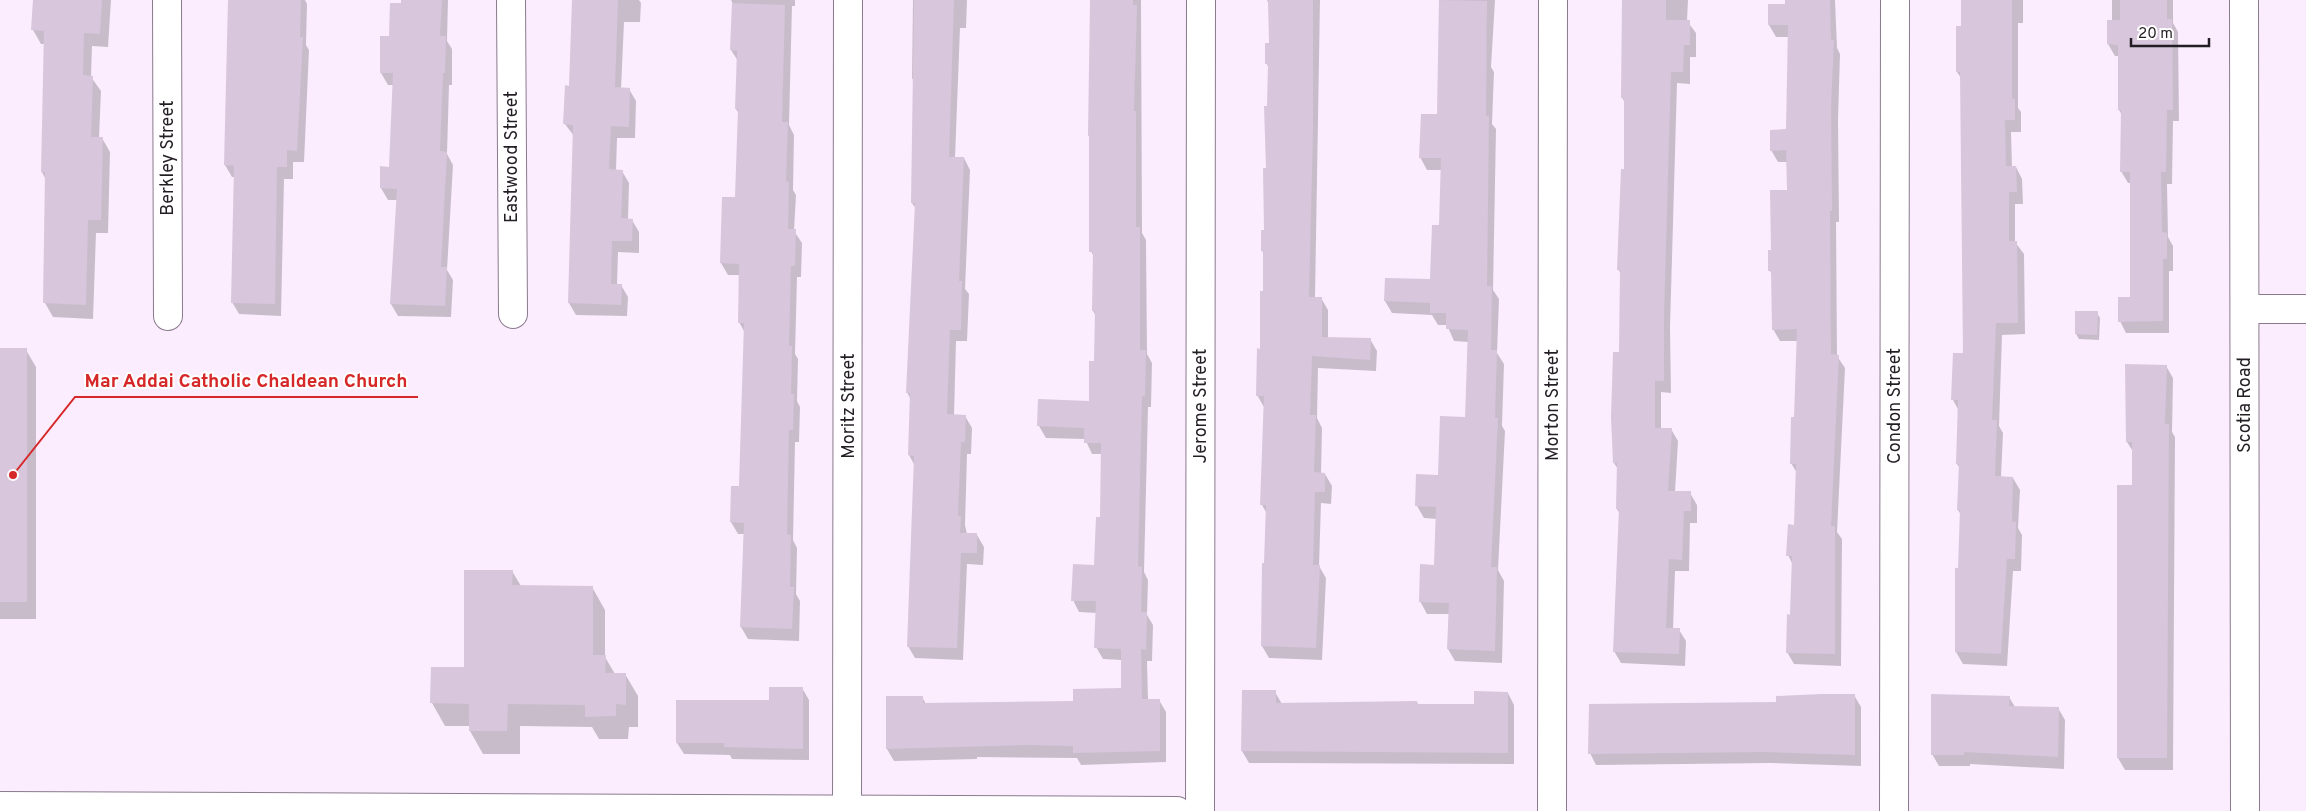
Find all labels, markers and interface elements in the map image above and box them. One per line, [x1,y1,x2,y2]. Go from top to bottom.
scale bar [2131,15,2208,47]
text: 20 m [2138,25,2173,44]
street label: Eastwood Street [501,91,524,223]
street label: Berkley Street [157,100,180,216]
street label: Jerome Street [1190,348,1213,464]
street label: Condon Street [1884,348,1907,464]
street label: Morton Street [1542,349,1565,461]
street label: Moritz Street [838,353,861,459]
street label: Scotia Road [2234,357,2257,453]
callout: Mar Addai Catholic Chaldean Church [75,363,418,397]
text: Mar Addai Catholic Chaldean Church [85,370,407,394]

